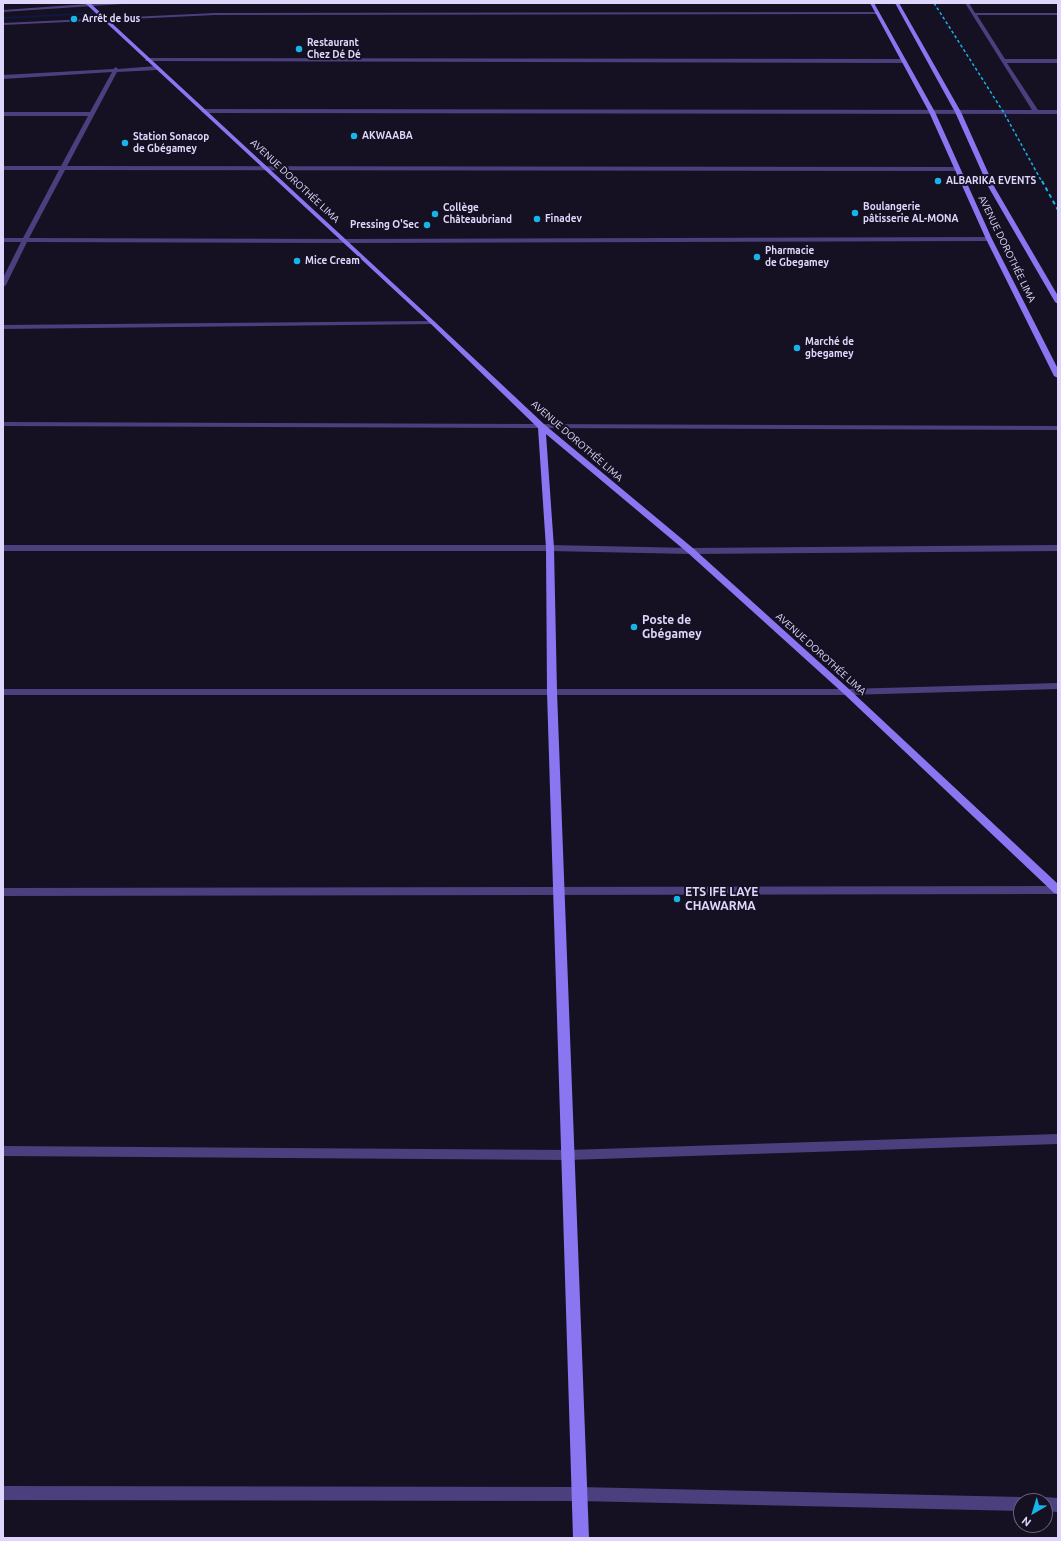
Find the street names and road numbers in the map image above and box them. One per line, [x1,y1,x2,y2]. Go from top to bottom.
street label: AVENUE DOROTHÉE LIMA [248,137,342,225]
street label: AVENUE DOROTHÉE LIMA [976,194,1038,304]
street label: AVENUE DOROTHÉE LIMA [529,398,625,484]
street label: AVENUE DOROTHÉE LIMA [773,610,869,698]

